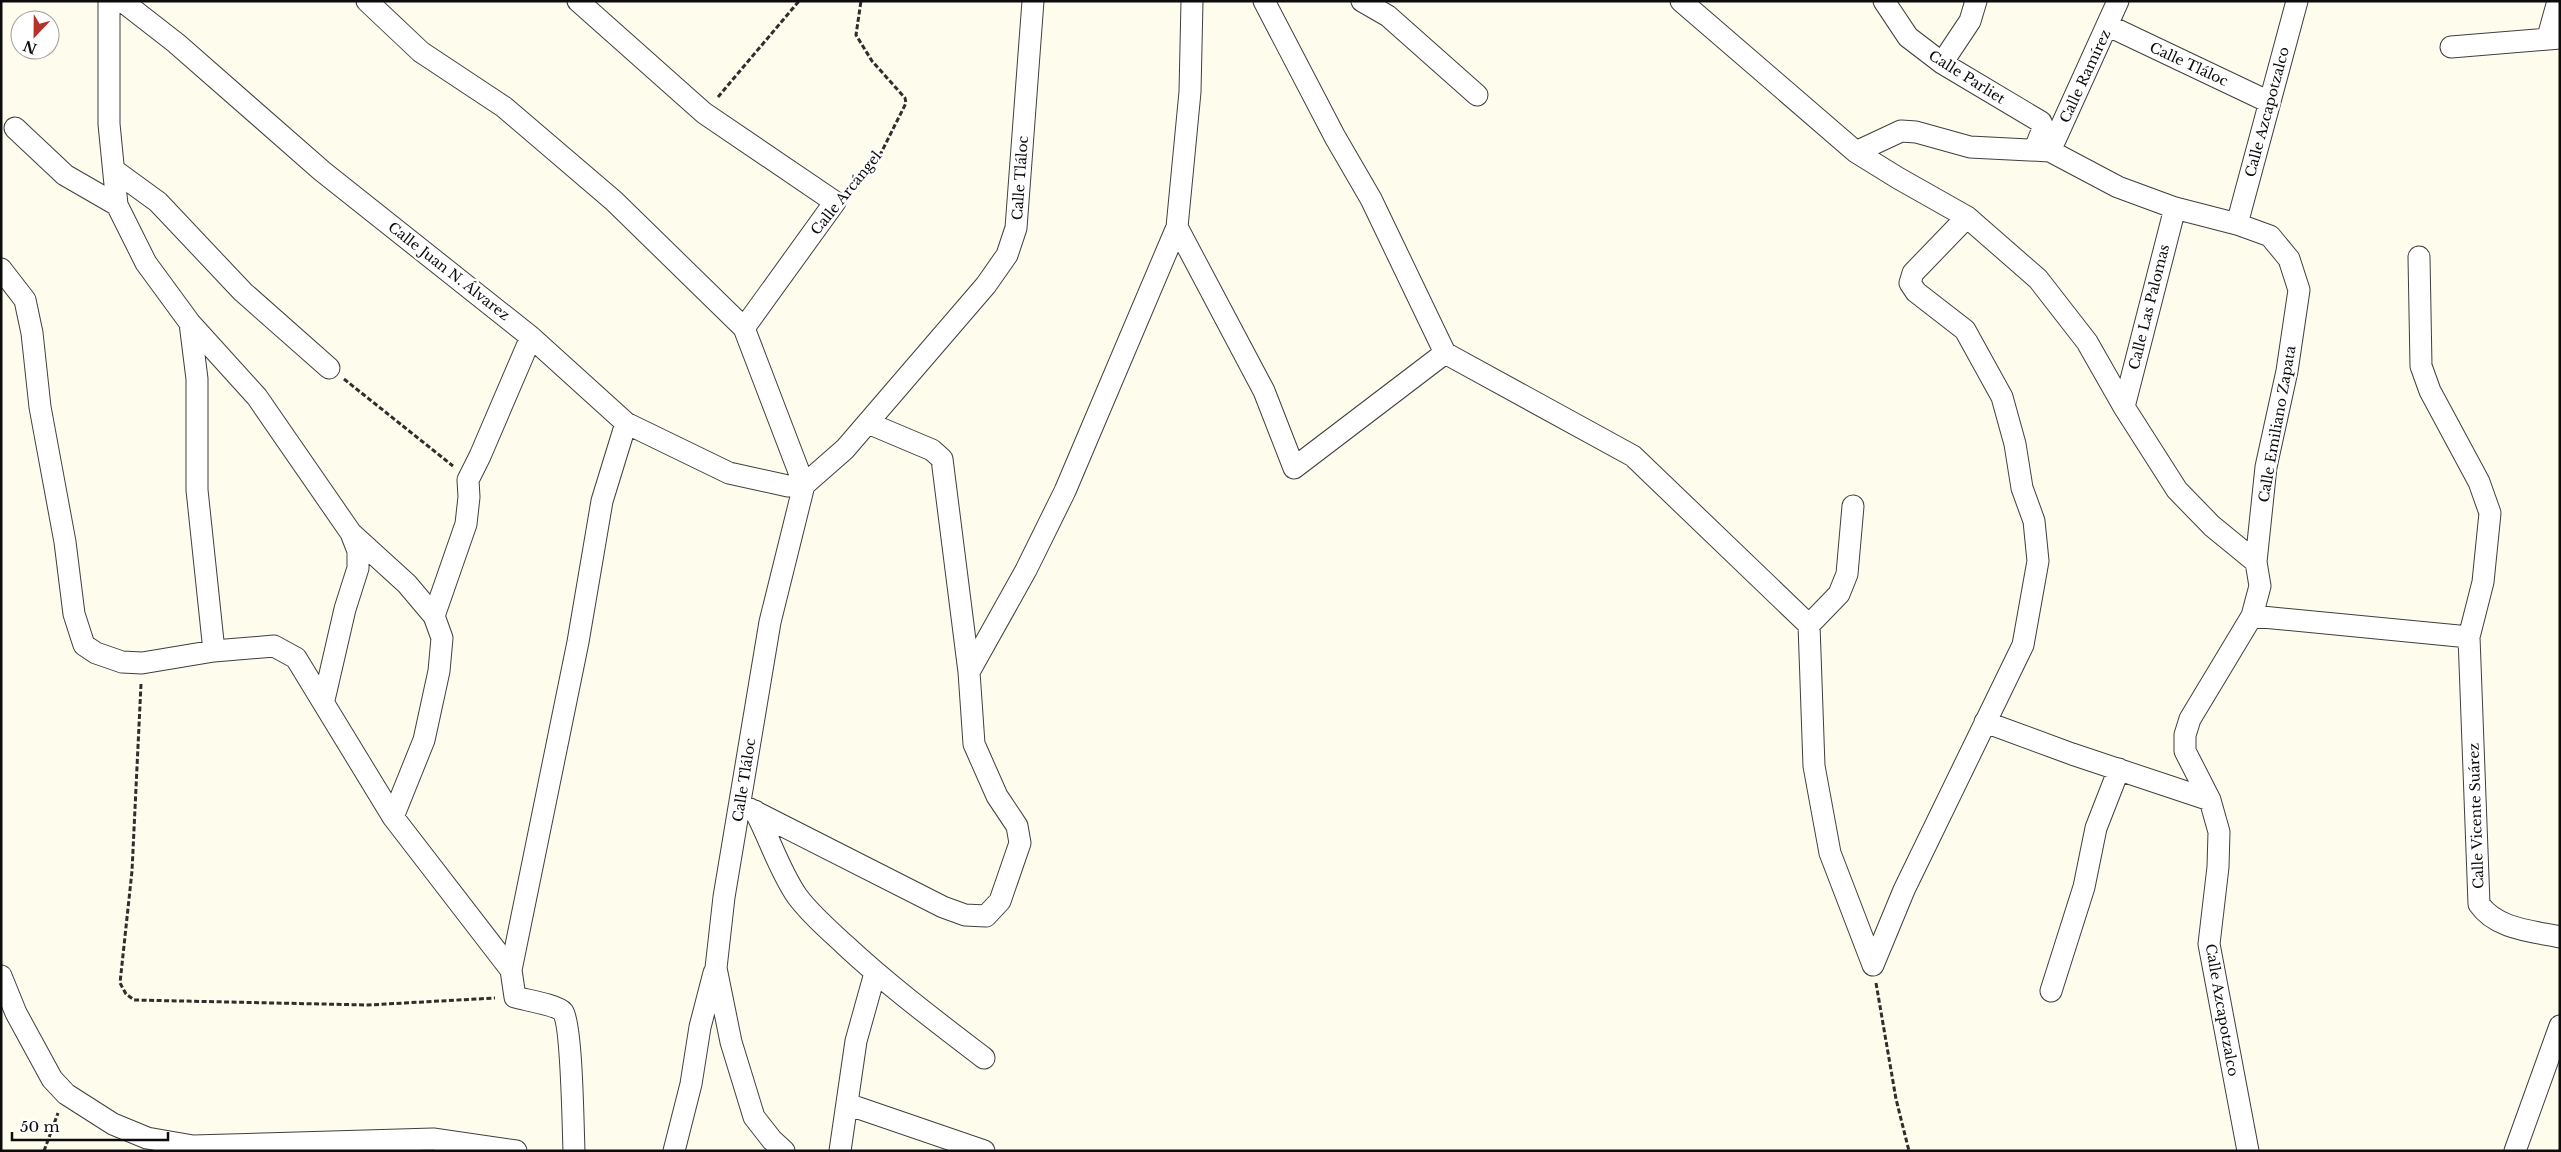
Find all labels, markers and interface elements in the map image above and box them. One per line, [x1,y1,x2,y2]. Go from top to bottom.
north arrow [10,10,60,60]
street label: Calle Ramírez [2055,26,2115,126]
text: N [21,36,40,58]
street label: Calle Tláloc [2147,38,2232,90]
street label: Calle Azcapotzalco [2241,45,2293,179]
street label: Calle Parliet [1925,46,2009,108]
street label: Calle Tláloc [1008,135,1032,221]
street label: Calle Arcángel [807,147,886,239]
street label: Calle Juan N. Álvarez [385,218,514,324]
street label: Calle Las Palomas [2125,242,2173,372]
street label: Calle Emiliano Zapata [2254,344,2300,504]
street label: Calle Tláloc [729,736,760,823]
street label: Calle Vicente Suárez [2464,742,2488,889]
street label: Calle Azcapotzalco [2201,942,2243,1078]
scale bar [12,1110,169,1142]
text: 50 m [20,1117,60,1136]

